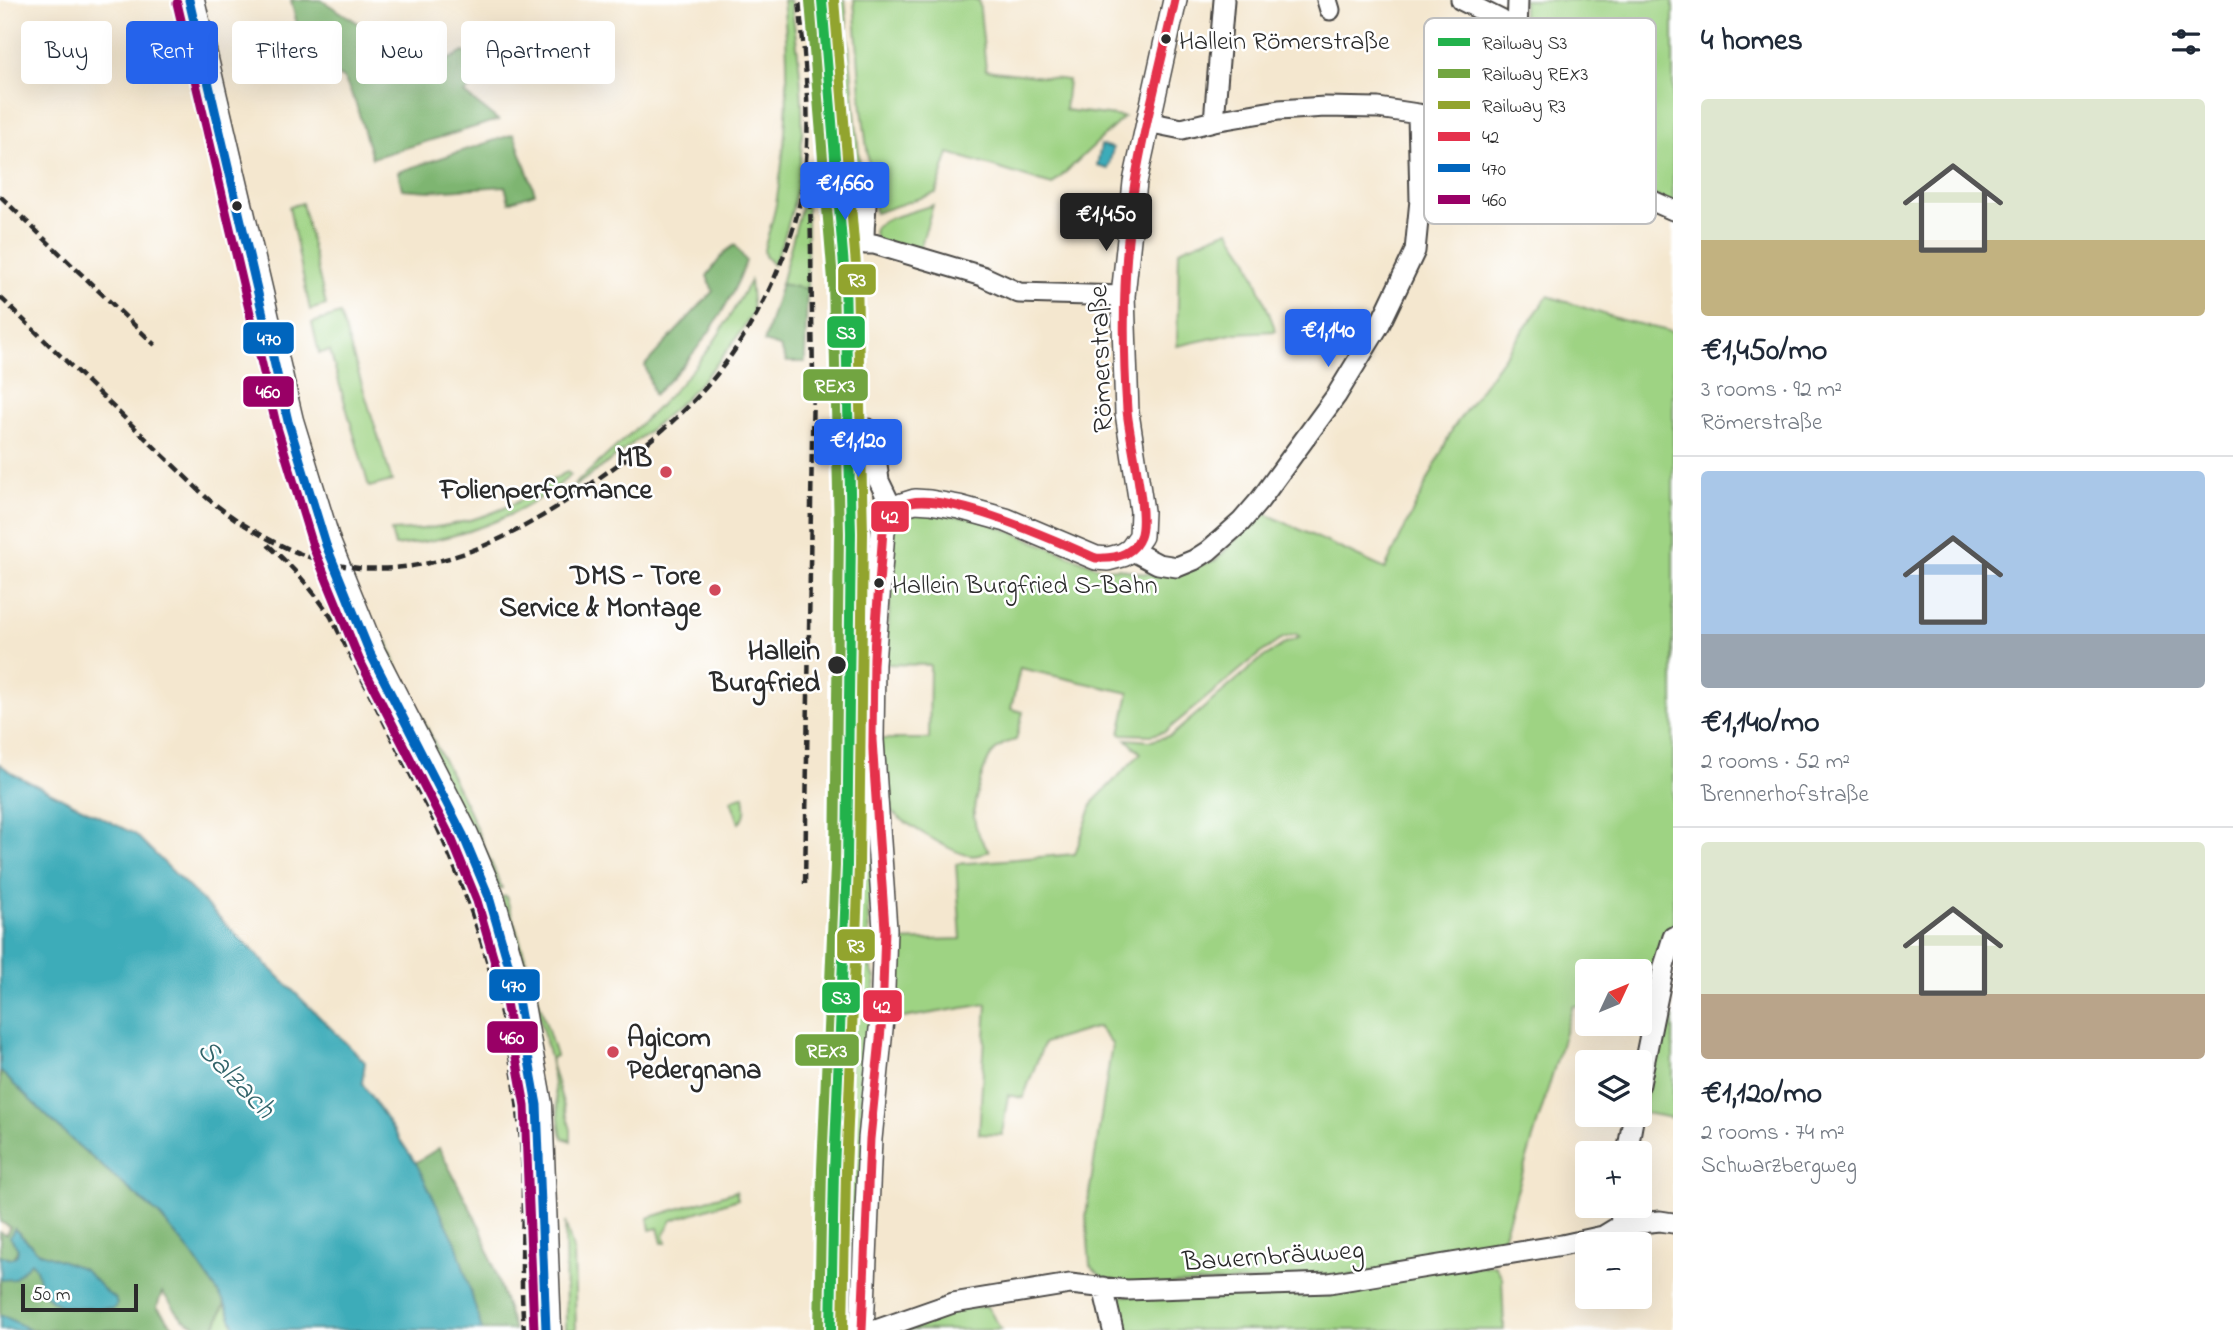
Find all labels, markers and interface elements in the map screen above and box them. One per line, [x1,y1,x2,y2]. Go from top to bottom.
legend [1424,18,1656,224]
text: 4 homes [1701,20,1803,64]
chip: Buy [21,21,112,84]
chip: Rent [126,21,218,84]
chip: Filters [232,21,342,84]
chip: New [356,21,447,84]
chip: Apartment [461,21,615,84]
icon: filters [2167,23,2205,61]
place label: Hallein Römerstraße [1179,24,1390,62]
text: Railway S3 [1482,31,1568,59]
marker: Hallein Römerstraße [1159,32,1173,46]
text: Railway REX3 [1482,62,1588,90]
text: Railway R3 [1482,94,1566,122]
text: 42 [1482,125,1499,152]
icon: home [1890,145,2016,271]
text: 470 [1482,157,1506,184]
pin: €1,660 [788,162,902,222]
text: €1,660 [816,168,874,201]
text: 460 [1482,188,1506,215]
pin: €1,450 [1049,194,1163,253]
unlabelled marker [230,199,244,213]
text: €1,450 [1076,199,1136,232]
line badge: R3 [837,263,877,296]
text: R3 [848,268,866,295]
street label: Römerstraße [1079,284,1126,433]
pin: €1,140 [1271,310,1385,369]
line badge: S3 [826,315,866,349]
text: €1,140 [1301,315,1355,348]
line badge: 470 [242,321,295,355]
text: S3 [836,321,856,348]
text: 470 [257,327,282,354]
text: €1,450/mo [1701,330,1827,374]
line badge: REX3 [802,368,869,402]
text: REX3 [815,374,856,401]
text: 3 rooms · 92 m² [1701,374,1842,407]
line badge: 460 [242,375,295,408]
text: 460 [256,380,281,407]
text: Römerstraße [1701,407,1822,440]
pin: €1,120 [801,420,915,479]
text: €1,120 [830,425,886,458]
place label: MB Folienperformance [438,439,653,512]
marker: MB Folienperformance [658,464,674,480]
line badge: 42 [870,500,910,533]
text: 42 [881,505,899,532]
icon: home [1890,517,2016,643]
place label: DMS - Tore Service & Montage [499,557,702,631]
place label: Hallein Burgfried S-Bahn [892,568,1158,606]
marker: Hallein Burgfried S-Bahn [872,576,886,590]
marker: DMS - Tore Service & Montage [707,582,723,598]
place label: Hallein Burgfried [708,632,820,706]
marker: Hallein Burgfried [826,654,848,676]
text: €1,140/mo [1701,702,1820,746]
text: 2 rooms · 52 m² [1701,746,1850,779]
text: Brennerhofstraße [1701,779,1869,812]
icon: home [1890,888,2016,1014]
line badge: R3 [836,928,876,962]
text: R3 [847,934,865,961]
north arrow [1575,959,1652,1036]
map controls [1575,959,1652,1309]
line badge: 470 [488,968,541,1002]
text: 470 [502,974,527,1001]
line badge: S3 [821,981,861,1014]
text: S3 [831,986,851,1013]
line badge: 42 [862,989,903,1023]
text: 42 [873,995,891,1022]
place label: Agicom Pedergnana [627,1019,762,1093]
line badge: 460 [486,1020,539,1054]
text: 460 [500,1026,525,1053]
water label: Salzach [185,1030,285,1131]
line badge: REX3 [794,1033,860,1067]
text: REX3 [807,1039,848,1066]
marker: Agicom Pedergnana [605,1044,621,1060]
button: layers [1575,1050,1652,1127]
text: €1,120/mo [1701,1073,1822,1117]
text: 2 rooms · 74 m² [1701,1117,1845,1150]
button: + [1575,1141,1652,1218]
text: Schwarzbergweg [1701,1150,1857,1183]
street label: Bauernbräuweg [1180,1231,1365,1284]
button: − [1575,1232,1652,1309]
scale bar [21,1281,138,1313]
text: 50 m [32,1282,71,1309]

